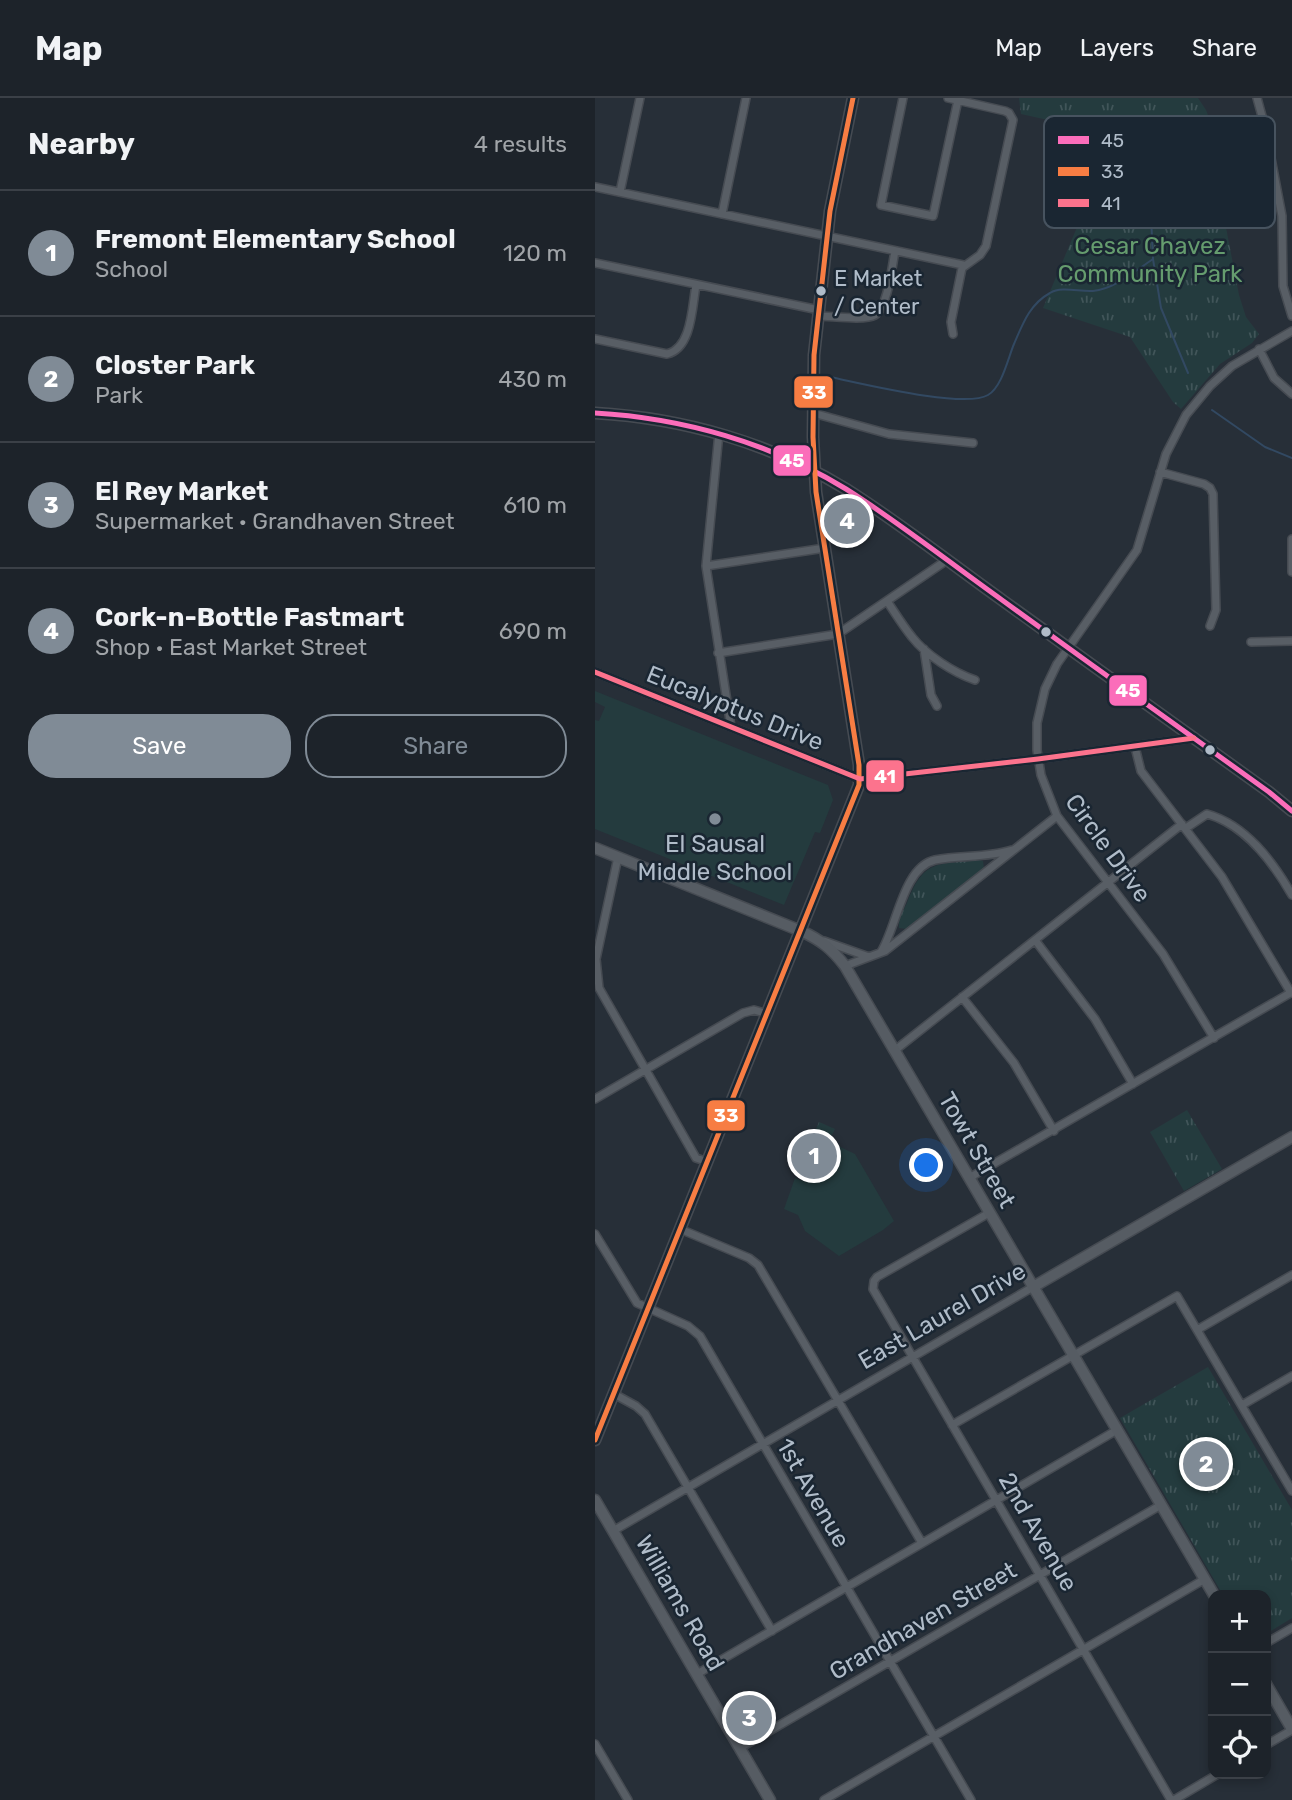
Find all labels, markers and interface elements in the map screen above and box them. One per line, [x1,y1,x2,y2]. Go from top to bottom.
text: Map [35,29,103,68]
text: Map [995,34,1042,62]
text: Layers [1080,34,1154,62]
text: Share [1192,34,1257,62]
legend [1044,116,1275,228]
text: Nearby [28,126,135,162]
text: 45 [1101,129,1124,152]
text: 4 results [474,130,567,158]
text: 33 [1101,160,1124,183]
text: 41 [1101,192,1121,215]
text: Fremont Elementary School [95,224,456,255]
park label: Cesar Chavez Community Park [1057,232,1243,288]
text: 1 [45,239,57,267]
text: 120 m [503,239,567,267]
text: School [95,255,168,283]
place label: E Market / Center [834,265,923,320]
marker: E Market / Center [814,284,828,298]
text: Closter Park [95,350,255,381]
text: 2 [44,365,58,393]
text: 430 m [498,365,567,393]
line badge: 33 [793,375,834,409]
text: Park [95,381,143,409]
text: 33 [801,381,827,404]
line badge: 45 [772,444,812,477]
text: 45 [779,449,805,472]
text: El Rey Market [95,476,268,507]
text: 3 [43,491,59,519]
text: 610 m [503,491,567,519]
pin: 4 [824,495,870,547]
text: Supermarket · Grandhaven Street [95,507,455,535]
text: Cork-n-Bottle Fastmart [95,602,404,633]
text: 4 [43,617,59,645]
text: 690 m [499,617,567,645]
unlabelled marker [1039,625,1053,639]
text: Shop · East Market Street [95,633,367,661]
street label: Eucalyptus Drive [642,660,828,756]
line badge: 45 [1108,674,1148,707]
text: 45 [1115,679,1141,702]
button: Save [28,714,291,778]
button: Share [305,714,567,778]
unlabelled marker [1203,743,1217,757]
line badge: 41 [865,759,905,793]
text: 41 [874,765,896,788]
street label: Circle Drive [1059,788,1157,908]
marker: El Sausal Middle School [707,811,723,827]
place label: El Sausal Middle School [638,830,792,886]
street label: Towt Street [933,1087,1021,1213]
line badge: 33 [706,1099,746,1132]
text: 33 [713,1104,739,1127]
pin: 1 [791,1130,837,1182]
your location [909,1148,943,1182]
street label: East Laurel Drive [853,1257,1031,1375]
street label: 1st Avenue [771,1434,855,1552]
pin: 2 [1183,1438,1229,1490]
street label: 2nd Avenue [993,1468,1083,1596]
street label: Williams Road [630,1530,730,1676]
street label: Grandhaven Street [825,1556,1021,1686]
map controls [1208,1590,1271,1779]
button: + [1208,1590,1271,1653]
button: − [1208,1653,1271,1716]
pin: 3 [726,1692,772,1744]
button: locate [1208,1716,1271,1779]

